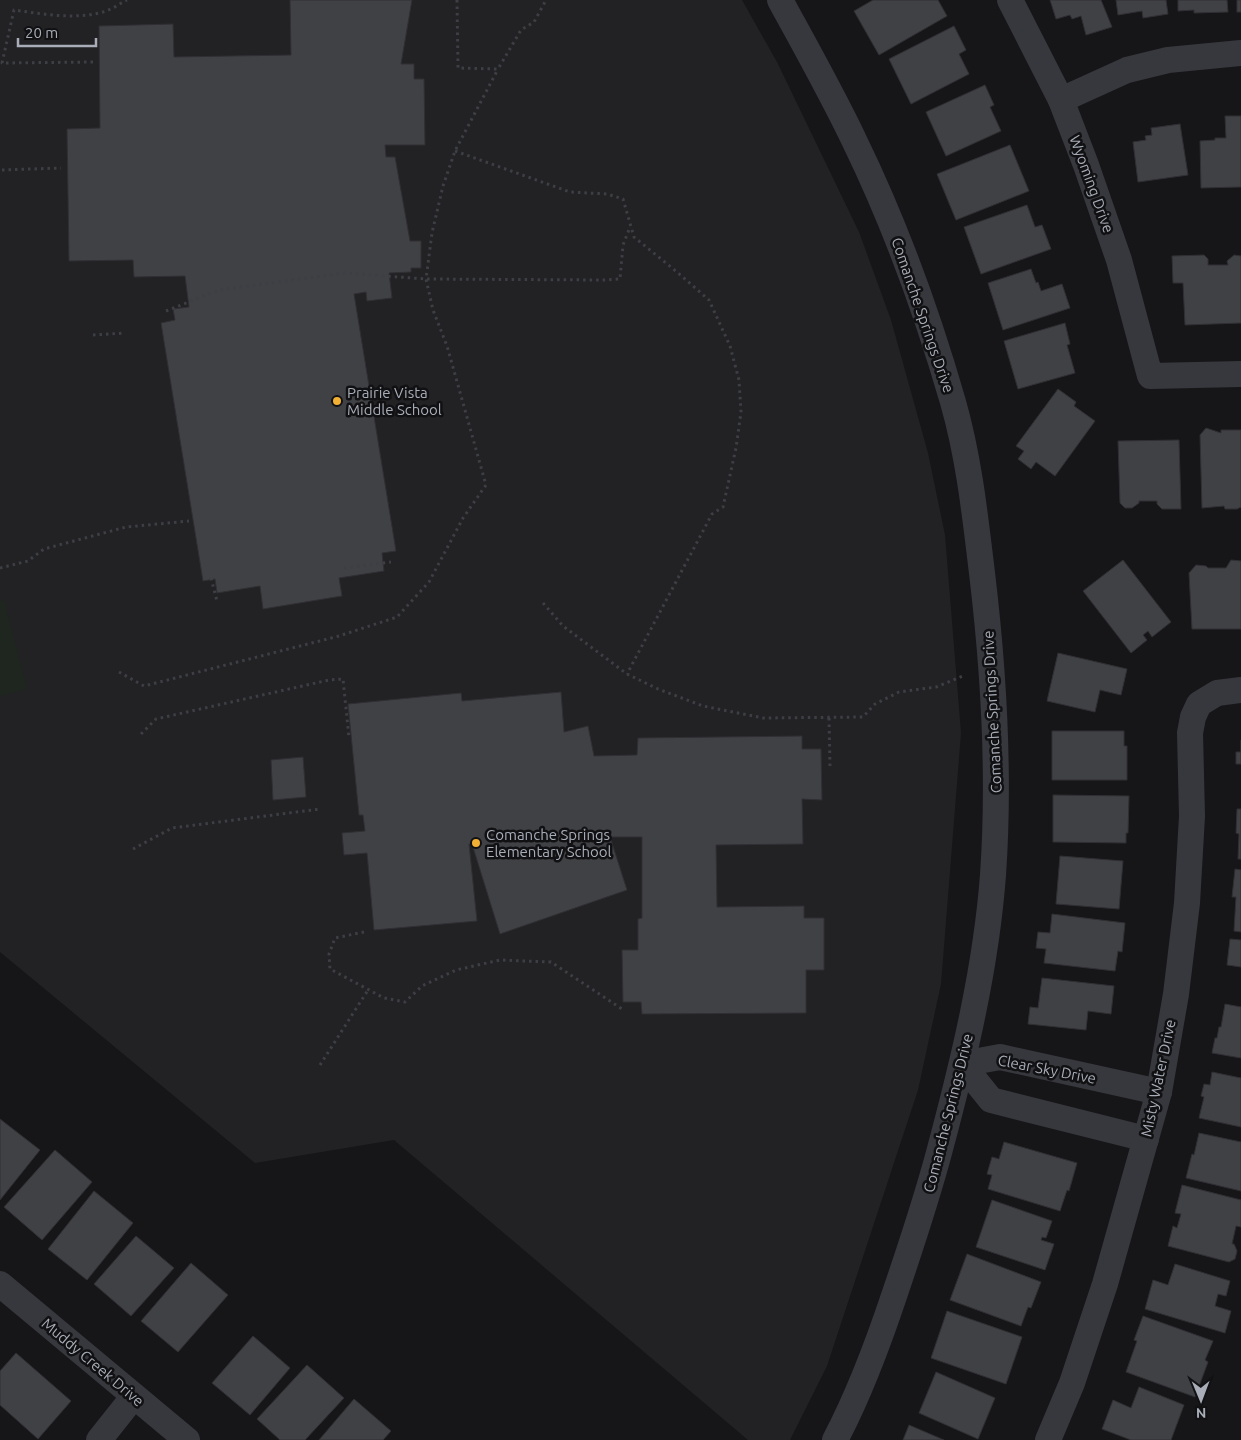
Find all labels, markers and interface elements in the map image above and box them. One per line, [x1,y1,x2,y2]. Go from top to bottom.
scale bar [18,15,95,47]
text: 20 m [25,24,58,41]
street label: Wyoming Drive [1066,133,1118,235]
street label: Comanche Springs Drive [888,235,958,395]
place label: Prairie Vista Middle School [347,384,442,418]
marker: Prairie Vista Middle School [331,395,343,407]
street label: Comanche Springs Drive [979,630,1005,794]
place label: Comanche Springs Elementary School [486,826,612,860]
marker: Comanche Springs Elementary School [470,837,482,849]
street label: Misty Water Drive [1137,1018,1179,1138]
street label: Comanche Springs Drive [920,1032,976,1194]
street label: Clear Sky Drive [996,1051,1098,1087]
street label: Muddy Creek Drive [39,1314,147,1410]
north arrow [1176,1375,1226,1425]
text: N [1196,1405,1207,1421]

